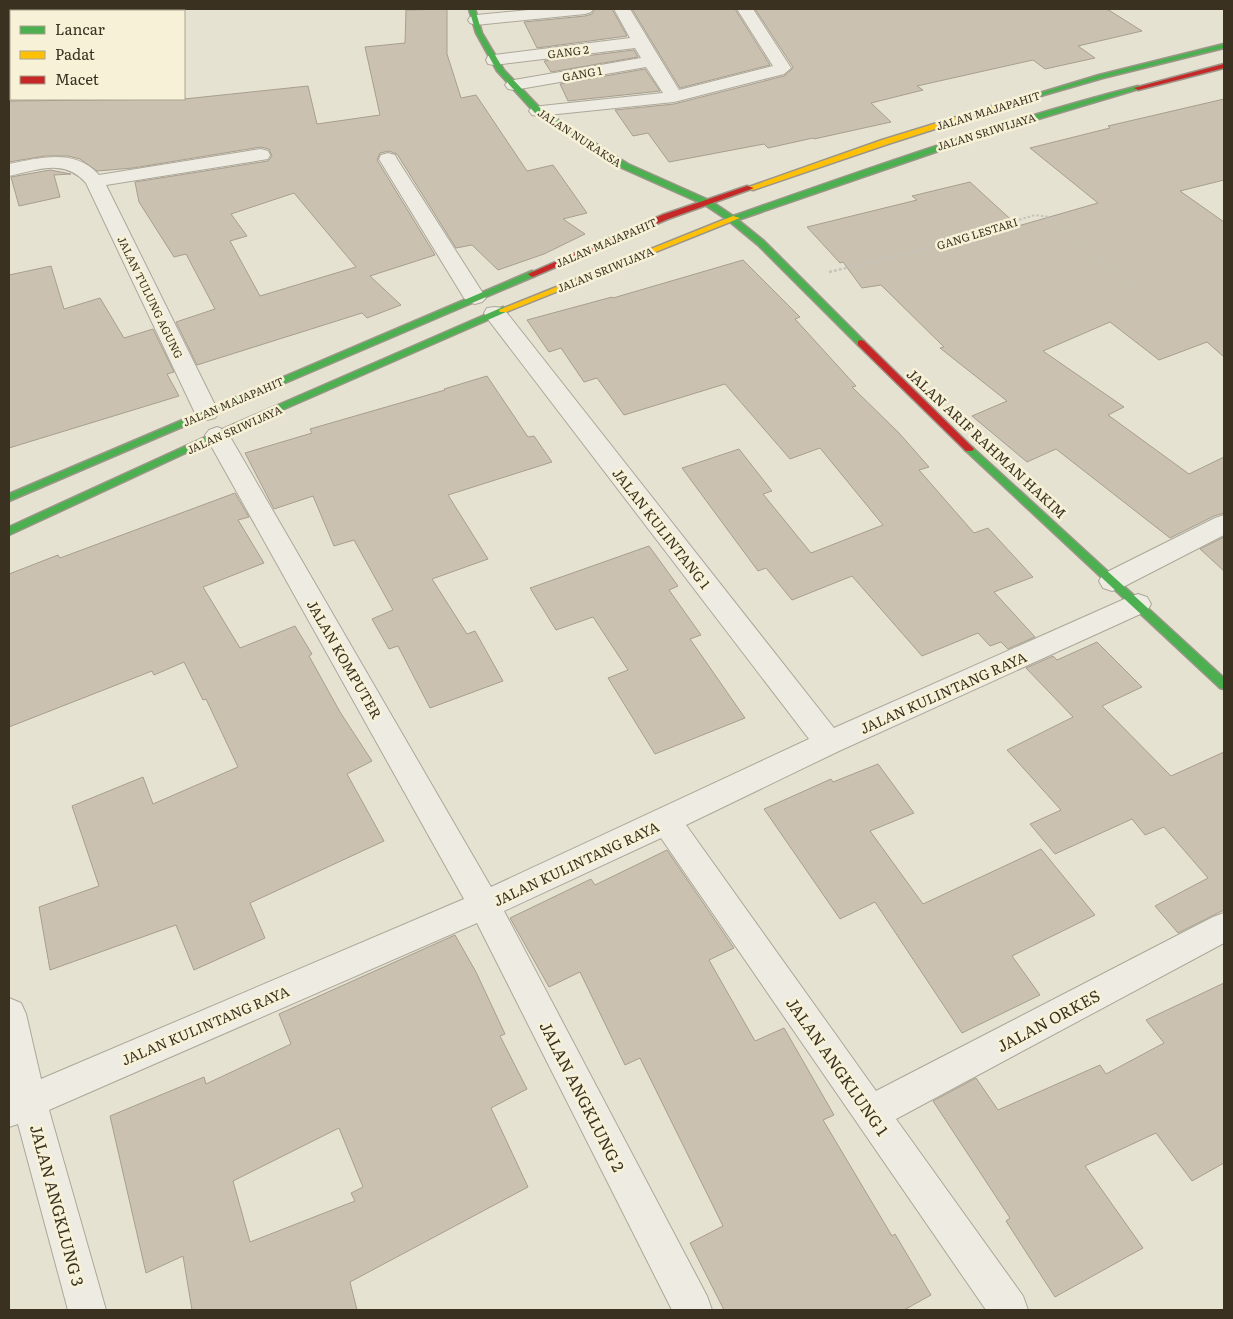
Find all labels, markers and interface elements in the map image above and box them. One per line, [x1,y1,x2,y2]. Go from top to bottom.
legend [10,10,185,100]
text: Lancar [55,17,105,40]
street label: GANG 2 [546,40,590,61]
text: Padat [55,42,95,65]
street label: GANG 1 [561,62,604,84]
text: Macet [55,67,99,90]
street label: JALAN MAJAPAHIT [934,87,1042,133]
street label: JALAN NURAKSA [535,104,625,170]
street label: JALAN SRIWIJAYA [935,108,1037,154]
street label: JALAN MAJAPAHIT [553,213,659,271]
street label: GANG LESTARI [935,213,1019,253]
street label: JALAN TULUNG AGUNG [114,233,188,361]
street label: JALAN SRIWIJAYA [554,242,656,296]
street label: JALAN ARIF RAHMAN HAKIM [903,363,1071,523]
street label: JALAN MAJAPAHIT [180,372,286,430]
street label: JALAN SRIWIJAYA [184,401,284,457]
street label: JALAN KULINTANG 1 [608,463,716,593]
street label: JALAN KOMPUTER [303,596,387,722]
street label: JALAN KULINTANG RAYA [857,646,1030,738]
street label: JALAN KULINTANG RAYA [490,816,663,910]
street label: JALAN KULINTANG RAYA [118,980,293,1069]
street label: JALAN ORKES [992,983,1104,1057]
street label: JALAN ANGKLUNG 1 [781,992,895,1141]
street label: JALAN ANGKLUNG 2 [535,1017,631,1175]
street label: JALAN ANGKLUNG 3 [25,1121,91,1289]

